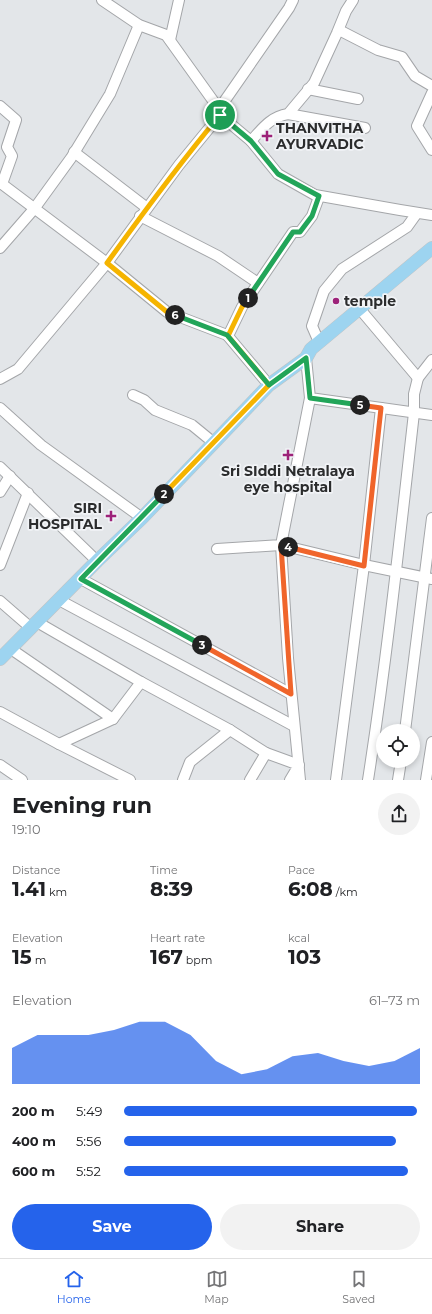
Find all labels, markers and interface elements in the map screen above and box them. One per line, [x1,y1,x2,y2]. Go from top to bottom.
pin [203,98,237,132]
icon: arrive [209,104,231,126]
place label: THANVITHA AYURVADIC [275,119,364,153]
marker: THANVITHA AYURVADIC [261,130,273,142]
pin: 1 [238,288,258,308]
text: 1 [246,291,250,305]
place label: temple [344,292,396,310]
marker: temple [331,296,341,306]
pin: 6 [165,305,185,325]
text: 6 [171,308,179,322]
pin: 5 [350,395,370,415]
text: 5 [357,398,363,412]
marker: Sri SIddi Netralaya eye hospital [282,449,294,461]
place label: Sri SIddi Netralaya eye hospital [221,462,355,496]
pin: 2 [154,484,174,504]
text: 2 [161,487,167,501]
place label: SIRI HOSPITAL [28,499,103,533]
marker: SIRI HOSPITAL [105,510,117,522]
pin: 4 [278,537,298,557]
text: 4 [284,540,292,554]
pin: 3 [192,635,212,655]
text: 3 [199,638,205,652]
map controls [376,724,420,768]
button: locate [376,724,420,768]
text: Evening run [12,792,152,819]
button: share [378,793,420,835]
text: 19:10 [12,821,41,837]
text: Distance [12,863,60,877]
text: Time [150,863,178,877]
text: Pace [288,863,315,877]
text: 1.41 [12,877,46,901]
text: 8:39 [150,877,193,901]
text: 6:08 [288,877,333,901]
text: km [46,885,67,899]
text: /km [333,885,358,899]
text: Elevation [12,931,63,945]
text: Heart rate [150,931,205,945]
text: kcal [288,931,310,945]
text: 15 [12,945,32,969]
text: 167 [150,945,183,969]
text: 103 [288,945,321,969]
text: m [32,953,46,967]
text: bpm [183,953,212,967]
text: Elevation [12,992,72,1008]
text: 61–73 m [369,992,420,1008]
text: 200 m [12,1103,55,1119]
text: 5:49 [76,1103,103,1119]
text: 400 m [12,1133,56,1149]
text: 5:56 [76,1133,101,1149]
text: 600 m [12,1163,55,1179]
text: 5:52 [76,1163,101,1179]
button: Save [12,1204,212,1250]
button: Share [220,1204,420,1250]
tab: Home [57,1268,91,1306]
tab: Map [204,1268,229,1306]
tab: Saved [342,1268,375,1306]

